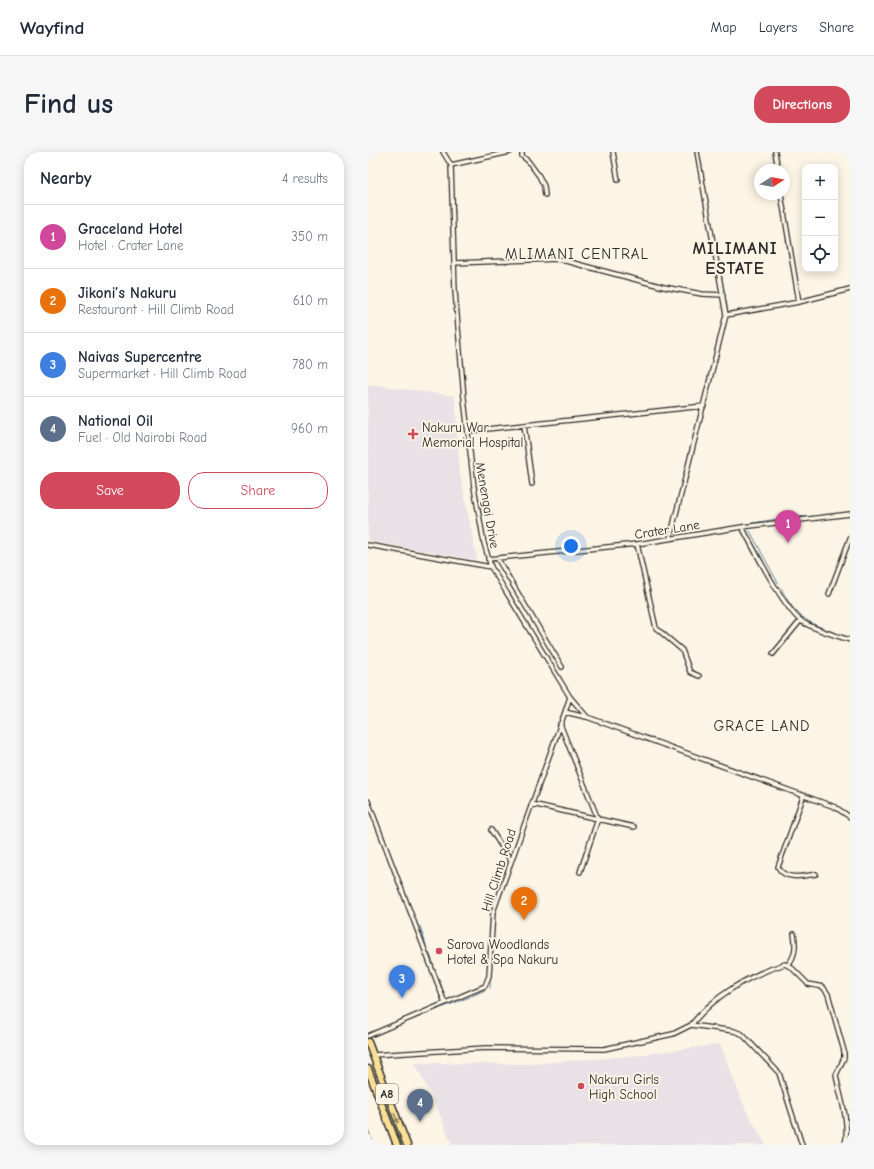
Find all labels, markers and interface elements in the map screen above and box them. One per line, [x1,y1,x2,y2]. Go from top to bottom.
text: Wayfind [20,17,84,39]
text: Map [710,19,737,36]
text: Layers [759,19,797,36]
text: Share [819,19,854,36]
button: Directions [754,86,850,123]
text: Find us [24,88,113,120]
north arrow [754,164,790,200]
map controls [802,164,838,272]
button: + [802,164,838,200]
text: Nearby [40,169,91,188]
text: 4 results [282,171,328,186]
button: − [802,200,838,236]
text: Graceland Hotel [78,220,183,238]
text: 1 [50,229,56,244]
text: 350 m [291,229,328,244]
button: locate [802,236,838,272]
text: Hotel · Crater Lane [78,238,183,253]
district label: MILIMANI ESTATE [692,239,778,278]
district label: MLIMANI CENTRAL [505,245,649,263]
text: Jikoni’s Nakuru [78,284,176,302]
text: 2 [50,293,56,308]
text: 610 m [293,293,328,308]
text: Restaurant · Hill Climb Road [78,302,234,317]
text: Naivas Supercentre [78,348,202,366]
text: 3 [50,357,56,372]
text: 780 m [292,357,328,372]
text: Supermarket · Hill Climb Road [78,366,247,381]
text: National Oil [78,412,153,430]
place label: Nakuru War Memorial Hospital [422,420,523,450]
text: 4 [50,421,56,436]
text: 960 m [291,421,328,436]
marker: Nakuru War Memorial Hospital [407,428,419,440]
text: Fuel · Old Nairobi Road [78,430,207,445]
street label: Menengai Drive [473,461,503,550]
button: Save [40,472,180,509]
button: Share [188,472,328,509]
pin: 1 [775,510,801,543]
street label: Crater Lane [633,517,701,542]
your location [561,536,581,556]
district label: GRACE LAND [713,717,811,735]
street label: Hill Climb Road [478,827,519,914]
pin: 2 [511,887,537,920]
place label: Sarova Woodlands Hotel & Spa Nakuru [447,937,558,967]
marker: Sarova Woodlands Hotel & Spa Nakuru [434,946,444,956]
pin: 3 [389,965,415,998]
place label: Nakuru Girls High School [589,1072,659,1102]
marker: Nakuru Girls High School [576,1081,586,1091]
road number: A8 [376,1084,398,1104]
pin: 4 [407,1089,433,1122]
one-way arrow [394,1113,400,1125]

